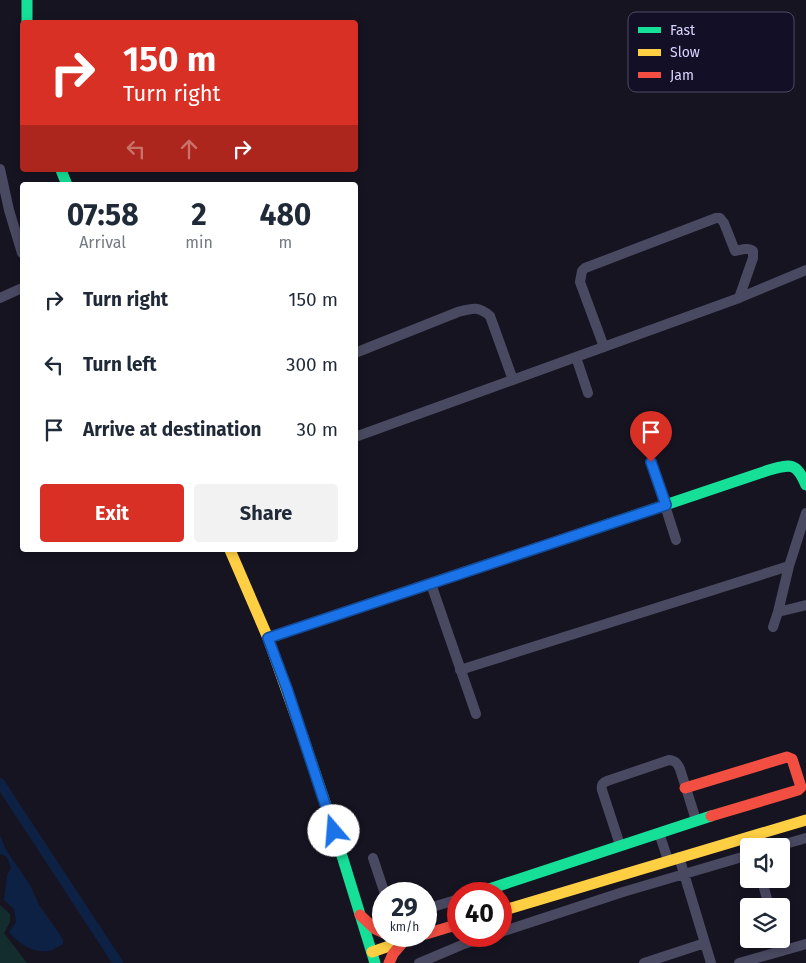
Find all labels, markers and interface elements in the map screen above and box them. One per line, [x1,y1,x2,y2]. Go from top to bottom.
legend [628,12,794,92]
text: Fast [670,22,696,39]
text: 150 m [123,38,216,80]
icon: right [40,40,105,105]
text: Slow [670,44,700,61]
text: Jam [670,67,694,84]
text: Turn right [123,80,220,107]
icon: left [122,135,150,163]
icon: ahead [175,135,203,163]
icon: right [228,135,256,163]
text: 07:58 [67,197,139,233]
text: 2 [191,197,207,233]
text: 480 [259,197,311,233]
text: Arrival [79,233,126,252]
text: min [185,233,213,252]
text: m [279,233,292,252]
icon: right [40,286,68,314]
text: Turn right [83,288,168,311]
text: 150 m [288,288,338,311]
icon: left [40,351,68,379]
text: Turn left [83,353,157,376]
text: 300 m [286,353,338,376]
pin [630,411,672,462]
icon: arrive [40,416,68,444]
text: Arrive at destination [83,418,262,441]
text: 30 m [297,418,338,441]
icon: arrive [637,418,665,446]
button: Exit [40,484,184,542]
button: Share [194,484,338,542]
position arrow [307,804,359,856]
map controls [740,838,790,948]
button: sound [740,838,790,888]
speed limit sign: 40 [447,882,512,947]
text: 29 [391,893,418,923]
button: layers [740,898,790,948]
text: km/h [390,920,419,934]

